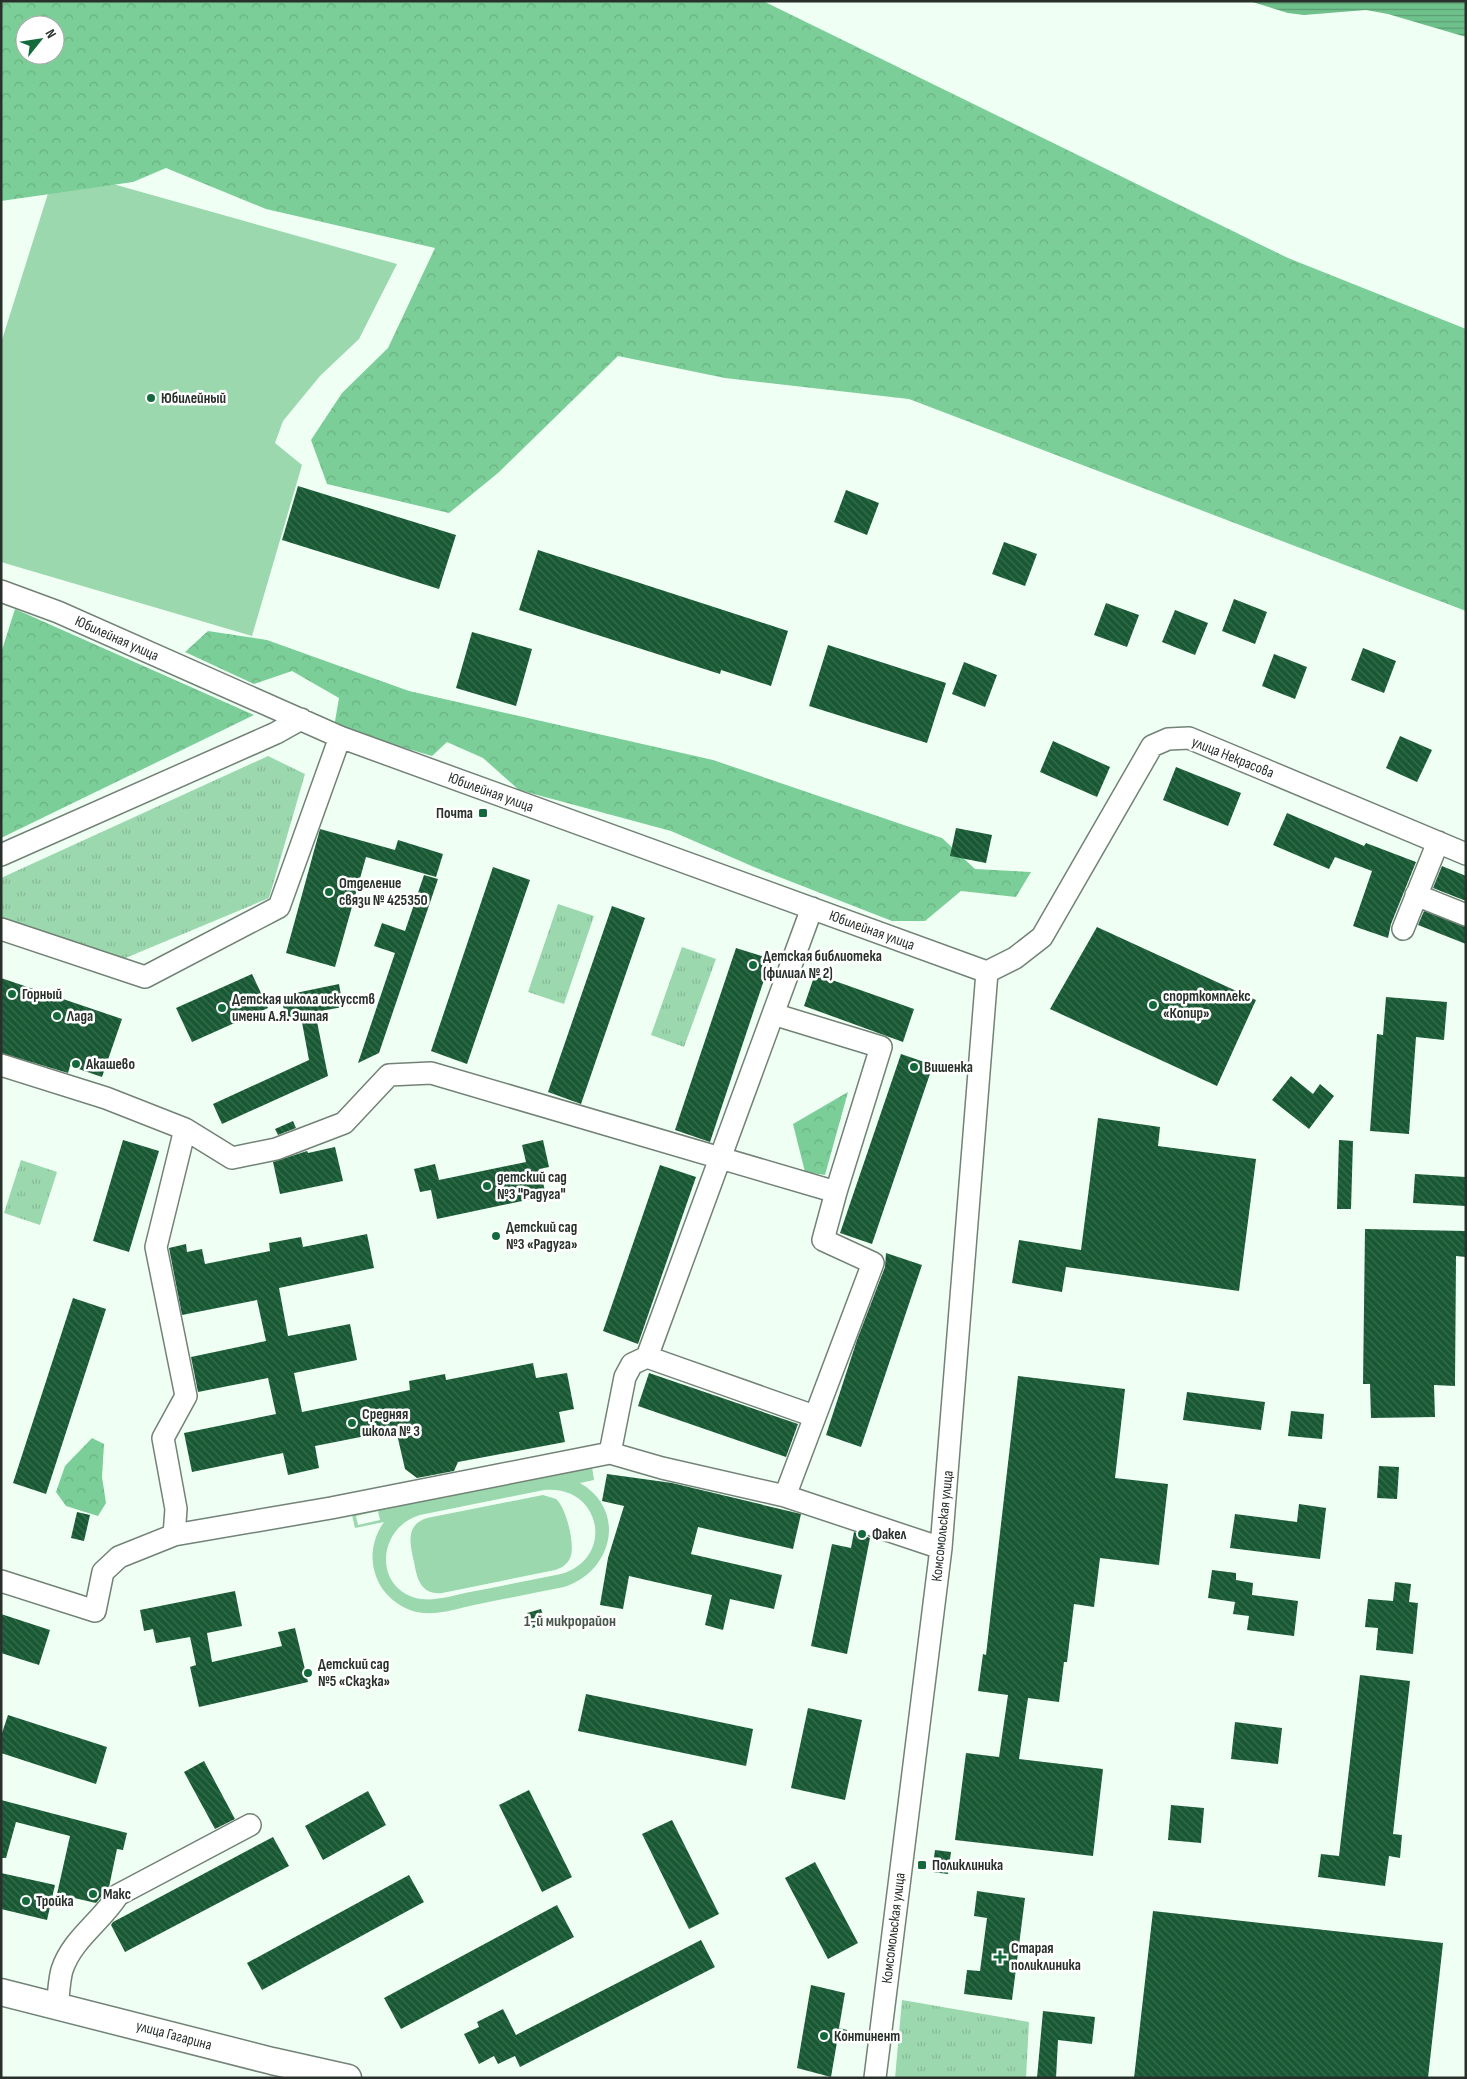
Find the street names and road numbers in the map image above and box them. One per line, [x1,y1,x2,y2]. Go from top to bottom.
street label: Юбилейная улица [72,612,162,665]
street label: улица Некрасова [1189,732,1277,783]
street label: Юбилейная улица [445,768,536,817]
street label: Юбилейная улица [826,906,917,955]
street label: Комсомольская улица [927,1469,958,1583]
street label: Комсомольская улица [877,1871,910,1985]
street label: улица Гагарина [134,2016,214,2055]

